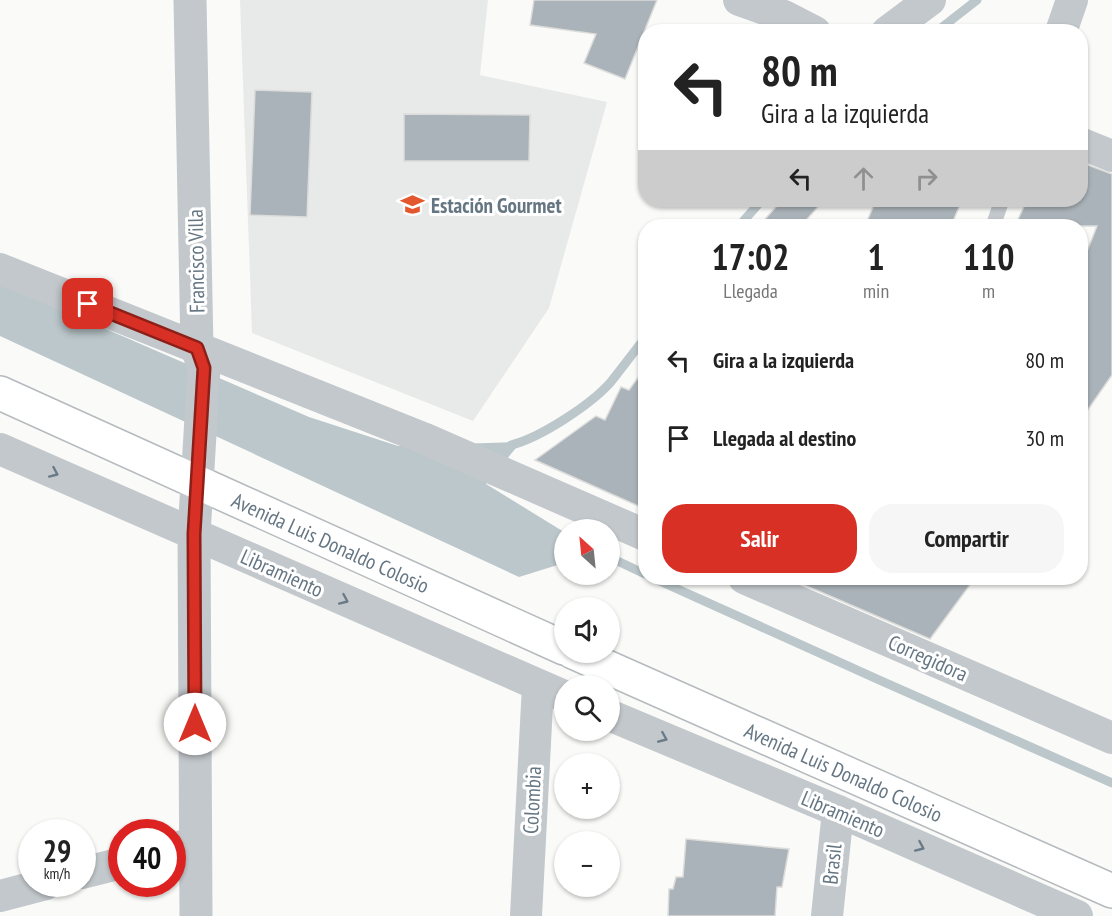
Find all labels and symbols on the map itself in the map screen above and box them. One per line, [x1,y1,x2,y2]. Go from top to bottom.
school or university icon: Estación Gourmet [400,192,426,218]
place label: Estación Gourmet [431,192,562,219]
street label: Francisco Villa [182,209,210,313]
pin [62,278,113,329]
one-way arrow [47,466,58,478]
street label: Avenida Luis Donaldo Colosio [228,486,434,599]
north arrow [554,519,620,585]
street label: Libramiento [237,543,327,603]
one-way arrow [338,593,349,605]
street label: Corregidora [884,629,972,687]
position arrow [163,692,227,756]
street label: Avenida Luis Donaldo Colosio [740,716,947,828]
one-way arrow [657,731,668,743]
street label: Colombia [517,765,547,835]
street label: Libramiento [798,785,888,843]
speed limit sign: 40 [108,819,186,897]
one-way arrow [913,840,924,852]
street label: Brasil [816,842,848,886]

